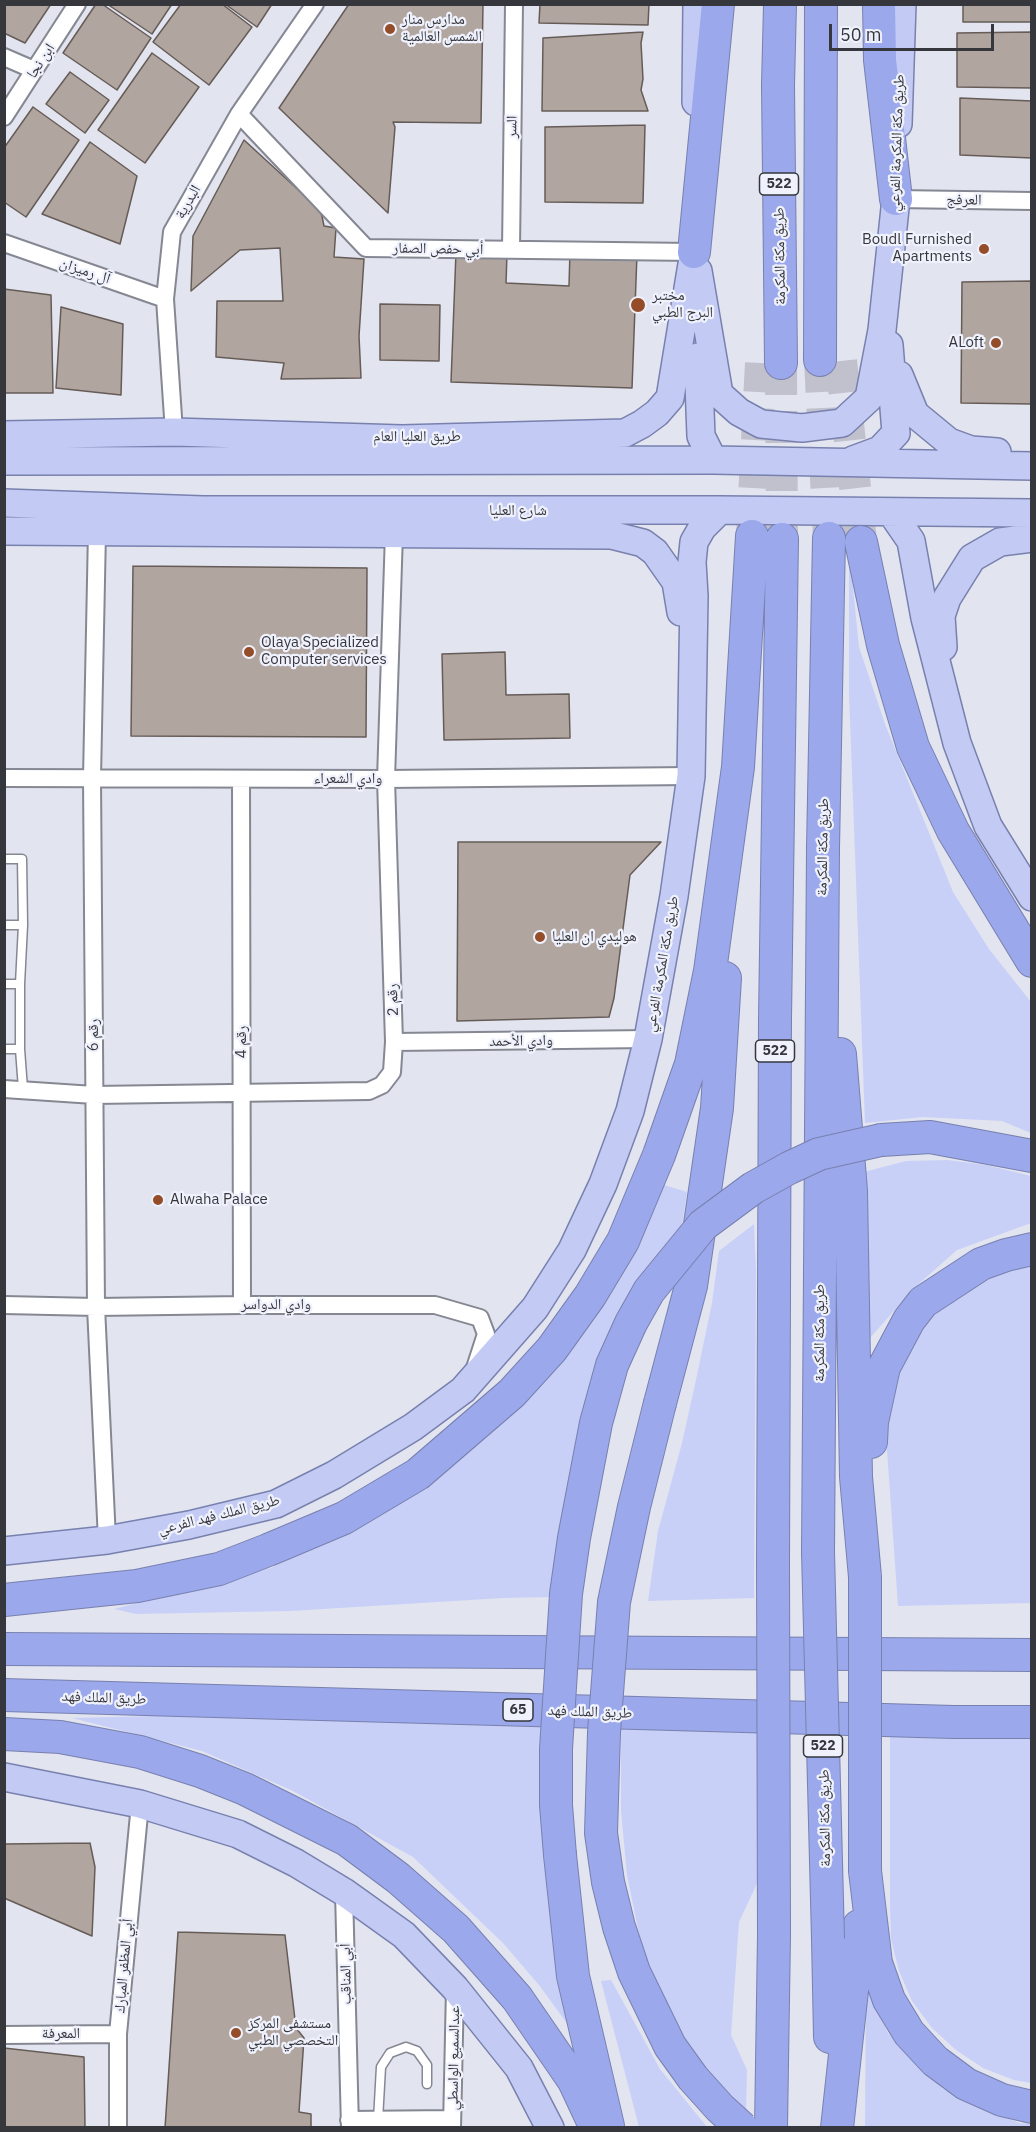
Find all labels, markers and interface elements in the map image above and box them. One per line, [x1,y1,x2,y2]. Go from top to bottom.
place label: مدارس منار الشمس العالمية [402,11,482,46]
scale bar [832,12,997,50]
marker: مدارس منار الشمس العالمية [383,22,397,36]
text: 50 m [840,23,882,46]
street label: ابن نجا [23,40,59,82]
street label: طريق مكة المكرمة الفرعي [886,74,908,212]
street label: السر [503,115,521,139]
road number: 522 [760,173,798,195]
street label: البدرية [171,182,205,222]
street label: العرفج [946,191,982,209]
street label: طريق مكة المكرمة [770,207,790,305]
place label: Boudl Furnished Apartments [862,231,972,266]
street label: أبي حفص الصفار [392,239,484,259]
marker: Boudl Furnished Apartments [977,242,991,256]
street label: آل رميزان [57,254,113,288]
place label: مختبر البرج الطبي [652,287,713,322]
marker: مختبر البرج الطبي [629,296,647,314]
place label: ALoft [949,334,984,352]
marker: ALoft [989,336,1003,350]
street label: طريق العليا العام [373,428,461,446]
street label: شارع العليا [489,502,547,520]
place label: Olaya Specialized Computer services [261,634,387,669]
marker: Olaya Specialized Computer services [242,645,256,659]
street label: وادي الشعراء [314,770,382,788]
street label: طريق مكة المكرمة [813,798,833,896]
street label: طريق مكة المكرمة الفرعي [641,895,683,1033]
place label: هوليدي ان العليا [552,928,637,946]
marker: هوليدي ان العليا [533,930,547,944]
street label: رقم 2 [383,983,403,1017]
street label: رقم 6 [85,1019,103,1051]
street label: رقم 4 [233,1026,251,1058]
street label: وادي الأحمد [489,1031,553,1051]
road number: 522 [756,1040,794,1062]
place label: Alwaha Palace [170,1191,268,1209]
marker: Alwaha Palace [151,1193,165,1207]
street label: طريق مكة المكرمة [811,1284,829,1382]
street label: وادي الدواسر [241,1296,311,1314]
street label: طريق الملك فهد الفرعي [156,1491,282,1539]
street label: طريق الملك فهد [61,1688,147,1708]
road number: 65 [503,1699,533,1721]
street label: طريق الملك فهد [547,1702,633,1722]
road number: 522 [804,1735,842,1757]
street label: طريق مكة المكرمة [815,1769,835,1867]
street label: أبي المظفر المبارك [111,1918,137,2014]
street label: أبي المناقب [336,1943,356,2005]
street label: عبدالسميع الواسطي [444,2005,464,2111]
place label: مستشفى المركز التخصصي الطبي [248,2015,338,2050]
street label: المعرفة [42,2025,80,2043]
marker: مستشفى المركز التخصصي الطبي [229,2026,243,2040]

